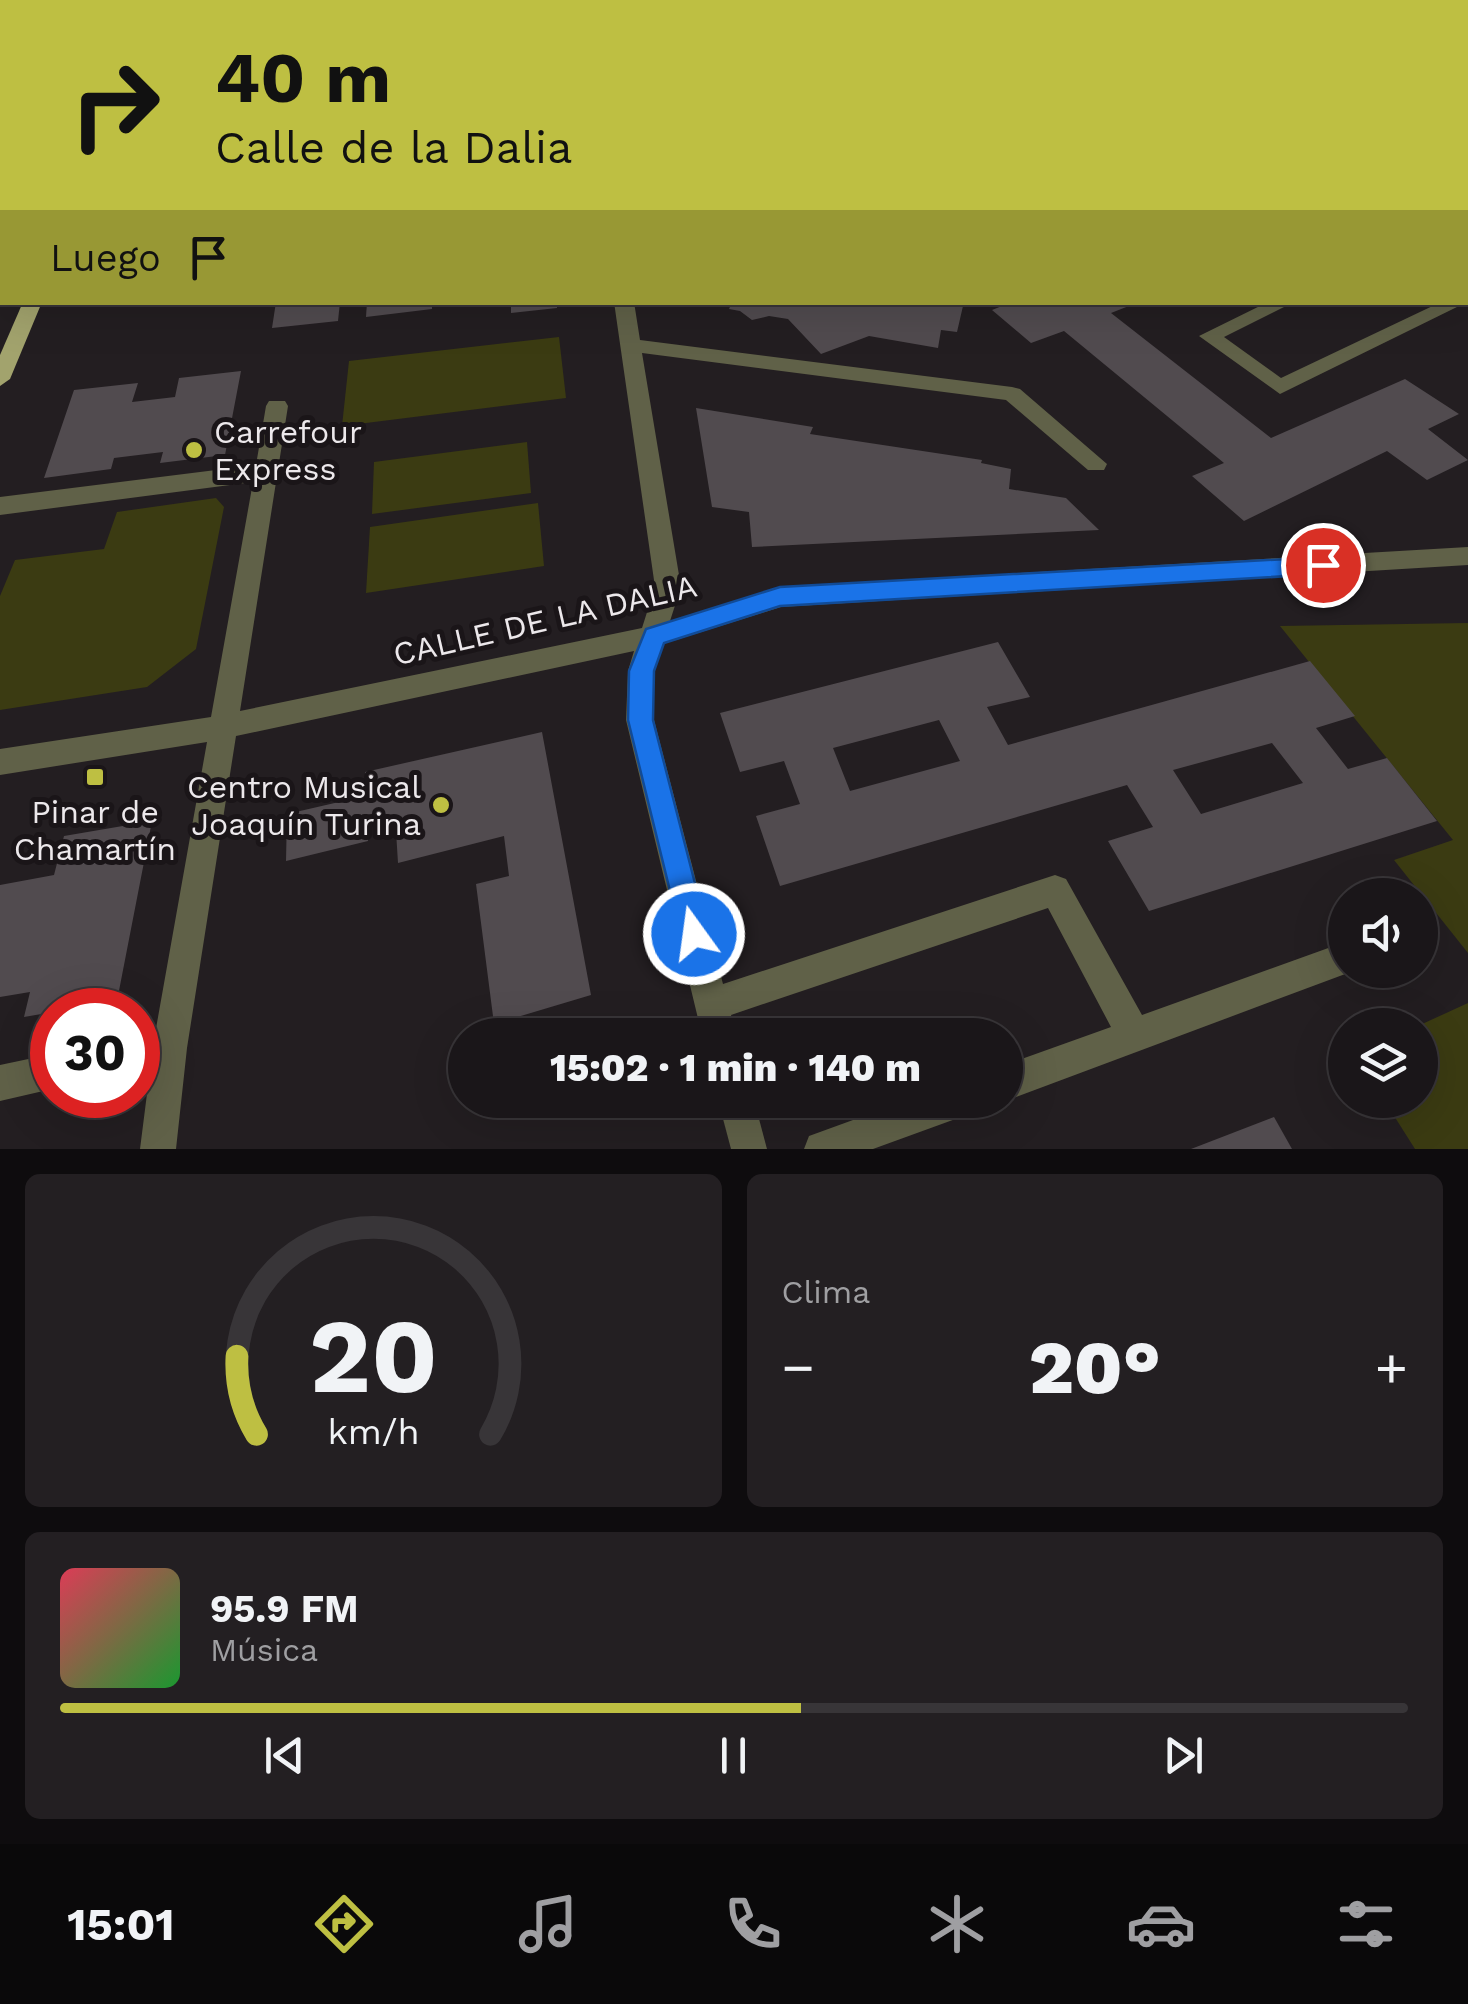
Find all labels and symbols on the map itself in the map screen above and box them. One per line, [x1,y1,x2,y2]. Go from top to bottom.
place label: Carrefour Express [214,413,362,488]
marker: Carrefour Express [183,439,205,461]
pin [1281,523,1366,608]
street label: CALLE DE LA DALIA [390,567,700,673]
marker: Pinar de Chamartín [84,766,106,788]
place label: Centro Musical Joaquín Turina [187,768,421,843]
place label: Pinar de Chamartín [14,793,176,868]
marker: Centro Musical Joaquín Turina [430,794,452,816]
position arrow [642,882,746,986]
speed limit sign: 30 [30,988,160,1118]

